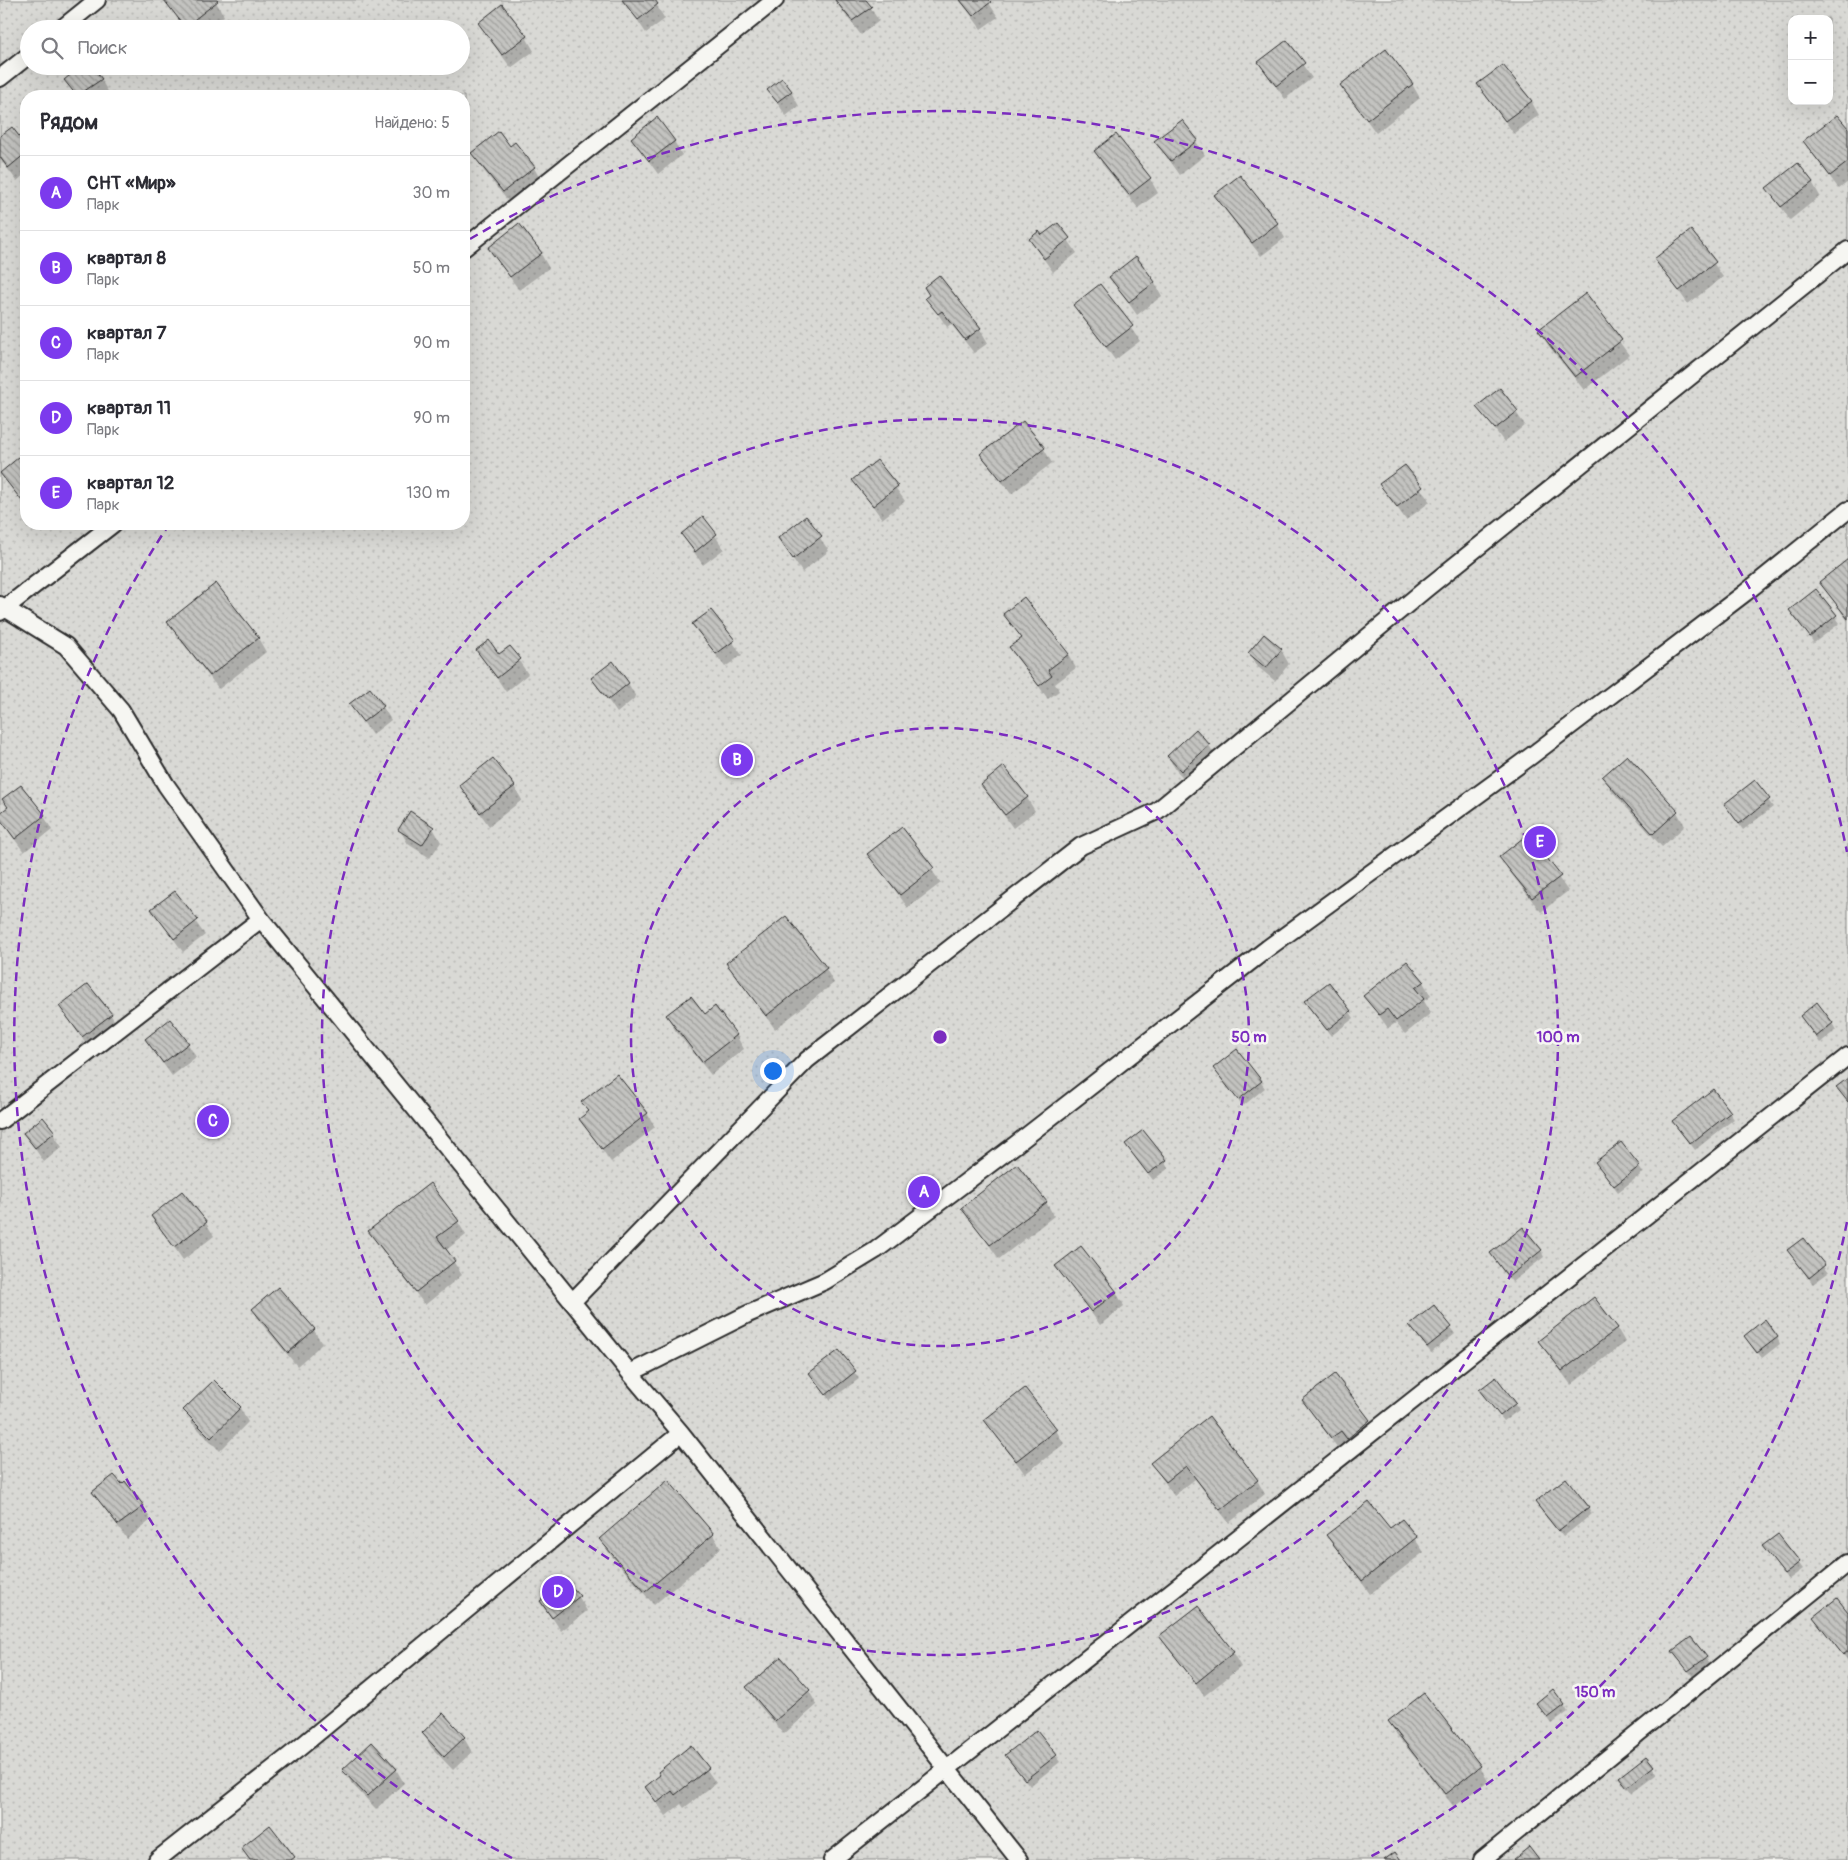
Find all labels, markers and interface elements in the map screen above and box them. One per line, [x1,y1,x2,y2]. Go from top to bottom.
map controls [1788,15,1833,105]
button: + [1788,15,1833,60]
search box [20,20,470,75]
icon: search [38,34,66,62]
text: Поиск [78,36,128,60]
button: − [1788,60,1833,105]
text: Рядом [40,109,98,136]
text: Найдено: 5 [374,113,450,133]
text: СНТ «Мир» [87,171,176,195]
text: A [51,183,61,203]
text: 30 m [412,183,450,203]
text: Парк [87,195,120,215]
text: квартал 8 [87,246,166,270]
text: B [51,258,61,278]
text: 50 m [413,258,450,278]
text: Парк [87,270,120,290]
text: квартал 7 [87,321,166,345]
text: C [51,333,61,353]
text: 90 m [413,333,450,353]
text: Парк [87,345,120,365]
text: квартал 11 [87,396,171,420]
text: D [51,408,61,428]
text: 90 m [413,408,450,428]
text: Парк [87,420,120,440]
text: квартал 12 [87,471,174,495]
text: E [52,483,60,503]
text: 130 m [406,483,450,503]
text: Парк [87,495,120,515]
pin: B [721,741,753,779]
pin: E [1524,823,1556,861]
centre of rings [931,1028,949,1046]
text: 50 m [1232,1028,1266,1047]
text: 100 m [1537,1028,1579,1047]
your location [760,1058,786,1084]
pin: C [197,1102,229,1140]
pin: A [908,1173,940,1211]
pin: D [542,1573,574,1611]
text: 150 m [1575,1683,1615,1702]

